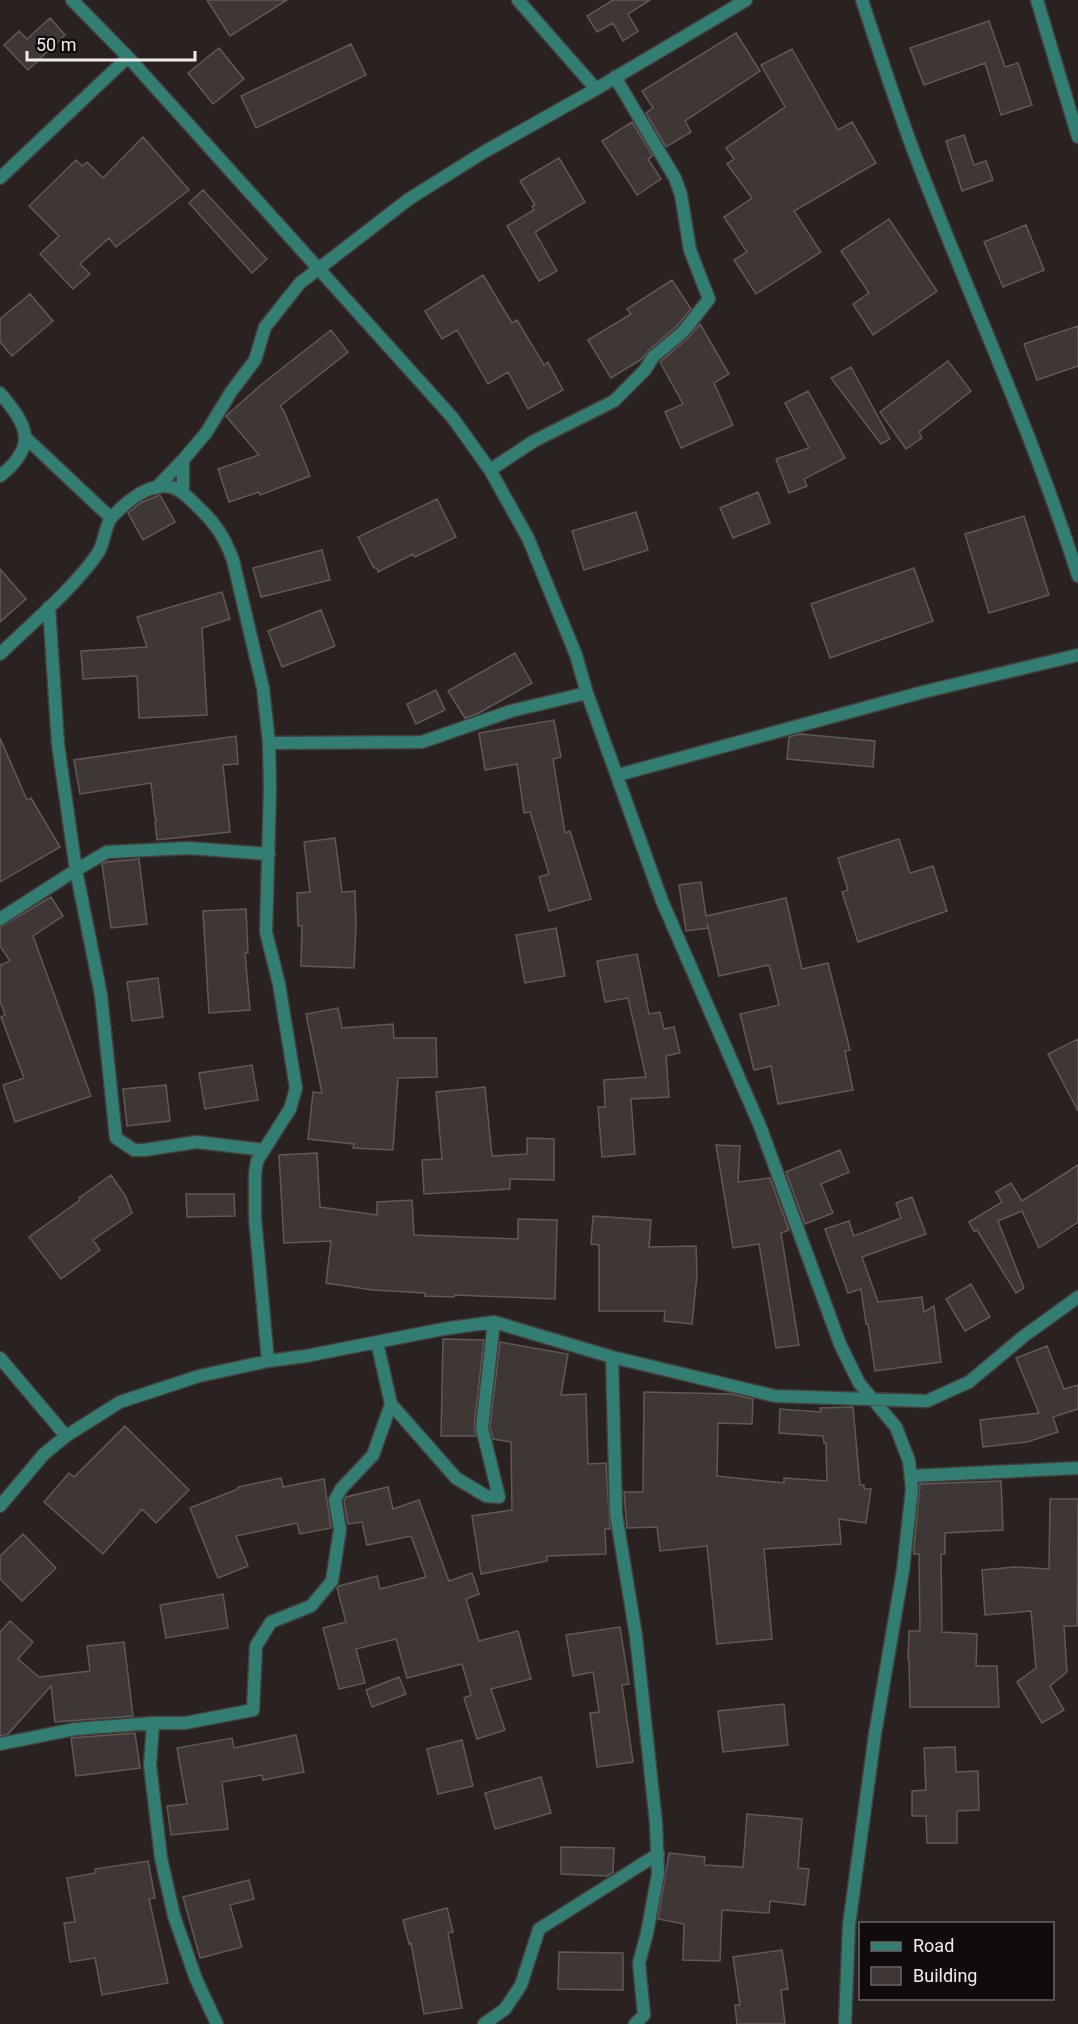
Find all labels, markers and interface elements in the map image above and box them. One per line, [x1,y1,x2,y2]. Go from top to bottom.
scale bar [27,24,195,62]
text: 50 m [36,34,76,55]
legend [859,1922,1054,2000]
text: Road [913,1935,954,1956]
text: Building [913,1965,977,1986]

